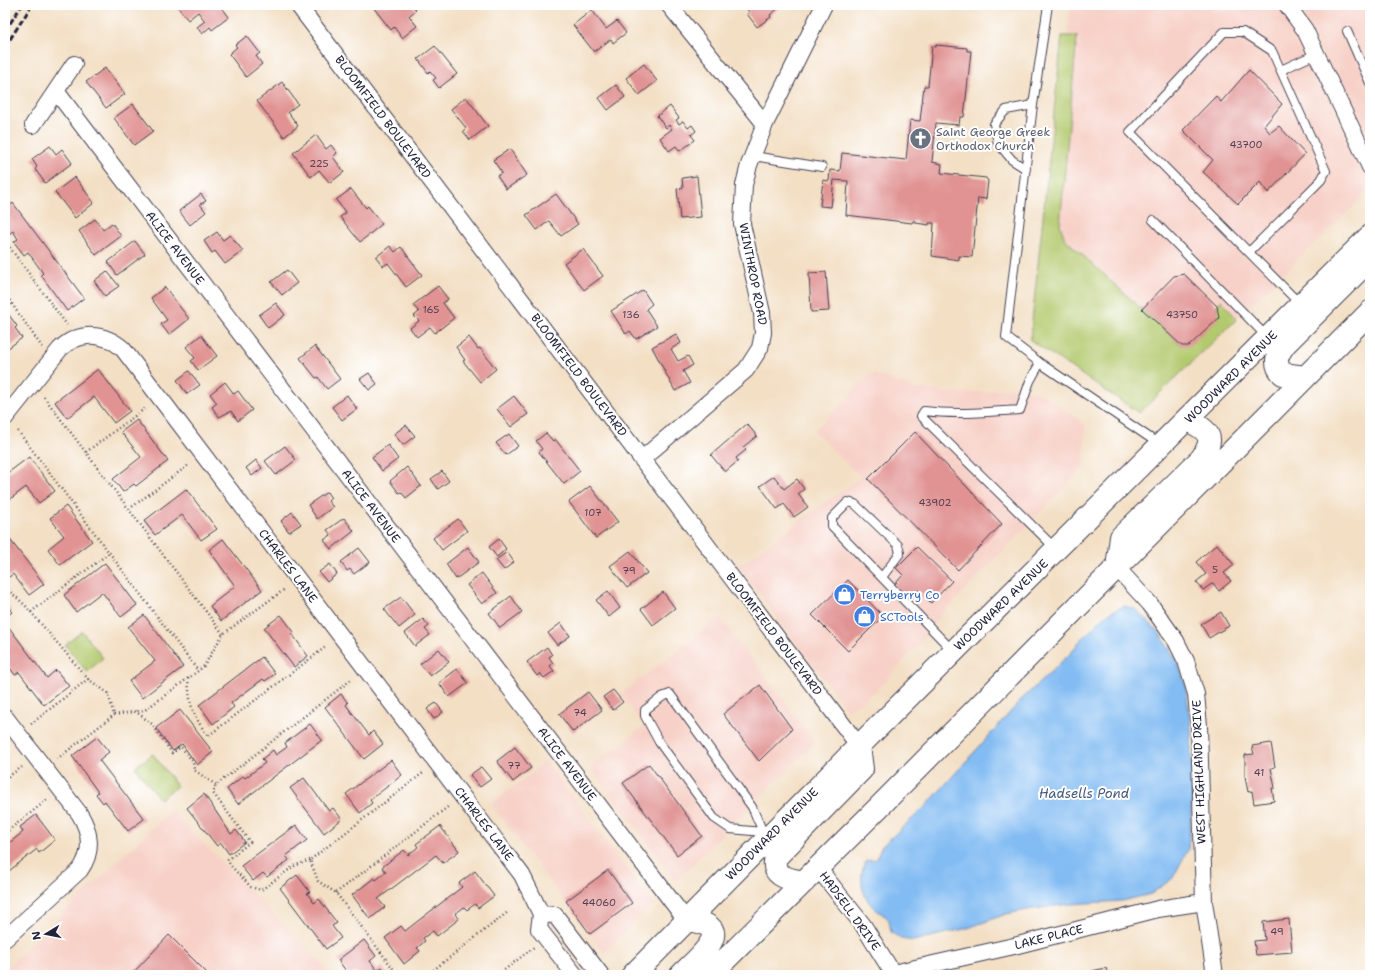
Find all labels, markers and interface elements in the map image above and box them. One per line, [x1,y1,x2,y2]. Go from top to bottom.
street label: BLOOMFIELD BOULEVARD [331,52,435,182]
place label: Saint George Greek Orthodox Church [936,124,1050,154]
church icon: Saint George Greek Orthodox Church [908,126,934,152]
house number: 43700 [1229,138,1263,151]
house number: 225 [309,157,329,170]
street label: ALICE AVENUE [142,208,208,288]
street label: WINTHROP ROAD [735,221,771,327]
house number: 165 [423,303,439,316]
house number: 136 [622,308,640,321]
house number: 43750 [1166,308,1198,321]
street label: BLOOMFIELD BOULEVARD [527,310,631,440]
street label: WOODWARD AVENUE [1181,327,1281,427]
street label: ALICE AVENUE [338,466,404,546]
house number: 43902 [918,496,952,509]
house number: 107 [584,506,602,519]
street label: CHARLES LANE [255,526,321,606]
street label: WOODWARD AVENUE [950,556,1052,654]
house number: 5 [1212,563,1218,576]
house number: 79 [622,564,636,577]
street label: BLOOMFIELD BOULEVARD [722,569,826,699]
shop icon: Terryberry Co [831,582,857,608]
place label: Terryberry Co [860,587,940,603]
shop icon: SCTools [851,604,877,630]
place label: SCTools [880,609,924,625]
street label: WEST HIGHLAND DRIVE [1188,700,1210,844]
house number: 74 [573,706,587,719]
street label: ALICE AVENUE [534,724,600,804]
house number: 77 [507,759,521,772]
house number: 41 [1254,766,1264,779]
street label: CHARLES LANE [451,784,517,864]
street label: WOODWARD AVENUE [722,784,822,884]
water label: Hadsells Pond [1039,785,1130,802]
street label: HADSELL DRIVE [816,868,884,954]
house number: 44060 [582,896,616,909]
north arrow [26,914,66,954]
street label: LAKE PLACE [1013,921,1085,953]
house number: 49 [1270,925,1284,938]
text: N [28,930,45,941]

